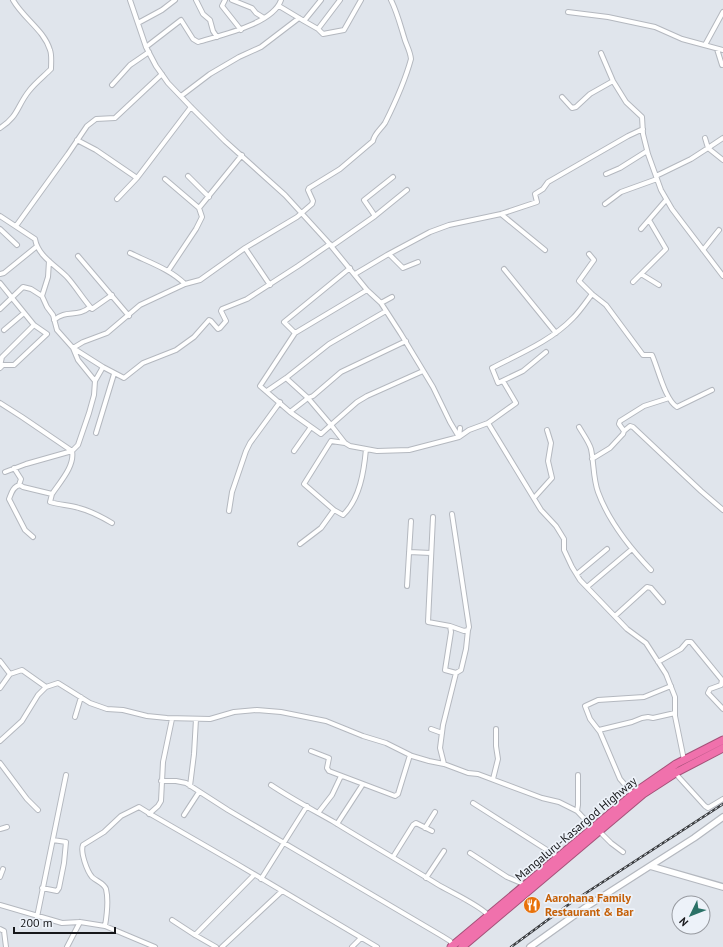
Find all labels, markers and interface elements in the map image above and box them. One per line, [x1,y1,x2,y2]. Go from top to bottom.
street label: Mangaluru-Kasargod Highway [512,773,640,884]
place label: Aarohana Family Restaurant & Bar [545,890,634,919]
restaurant icon: Aarohana Family Restaurant & Bar [522,895,542,915]
north arrow [671,895,711,935]
scale bar [14,909,115,935]
text: N [676,914,691,929]
text: 200 m [20,915,53,930]

